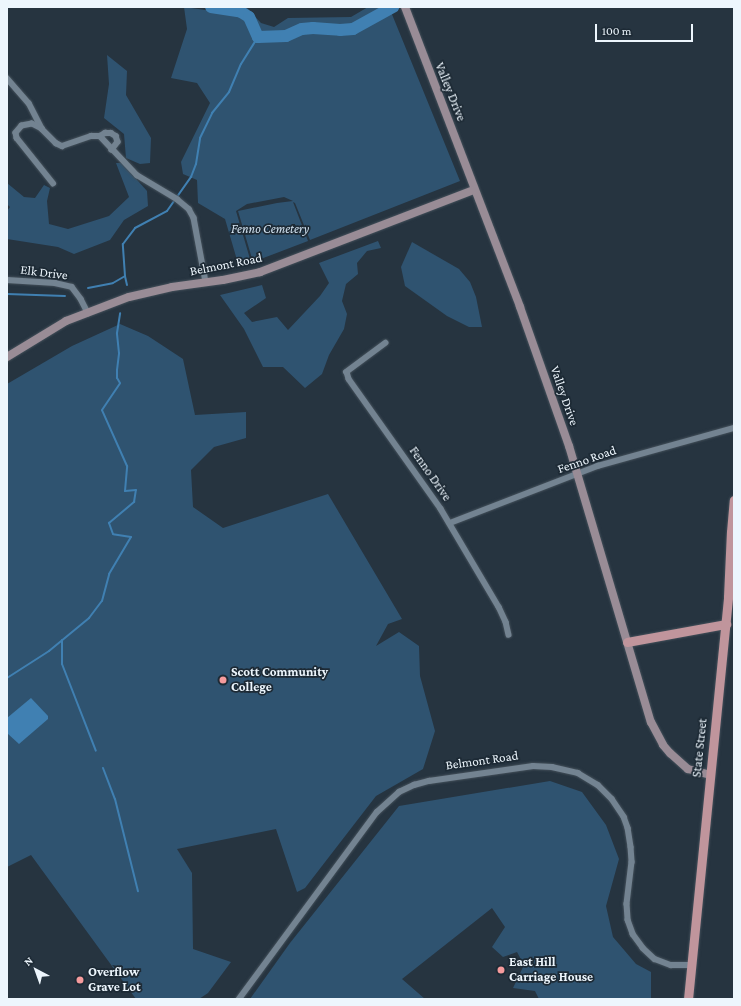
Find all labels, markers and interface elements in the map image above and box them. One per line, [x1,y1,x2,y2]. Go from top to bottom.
scale bar [597,16,695,42]
text: 100 m [602,24,631,38]
street label: Valley Drive [431,60,469,124]
park label: Fenno Cemetery [231,221,309,237]
street label: Belmont Road [189,250,263,280]
street label: Elk Drive [20,262,68,284]
street label: Valley Drive [547,364,581,428]
street label: Fenno Road [556,443,618,477]
street label: Fenno Drive [406,444,454,504]
place label: Scott Community College [231,665,328,696]
marker: Scott Community College [218,675,228,685]
street label: State Street [689,718,711,778]
street label: Belmont Road [445,748,519,774]
north arrow [16,950,56,990]
text: N [21,954,35,968]
place label: East Hill Carriage House [509,955,593,986]
place label: Overflow Grave Lot [88,965,141,996]
marker: East Hill Carriage House [496,965,506,975]
marker: Overflow Grave Lot [75,975,85,985]

